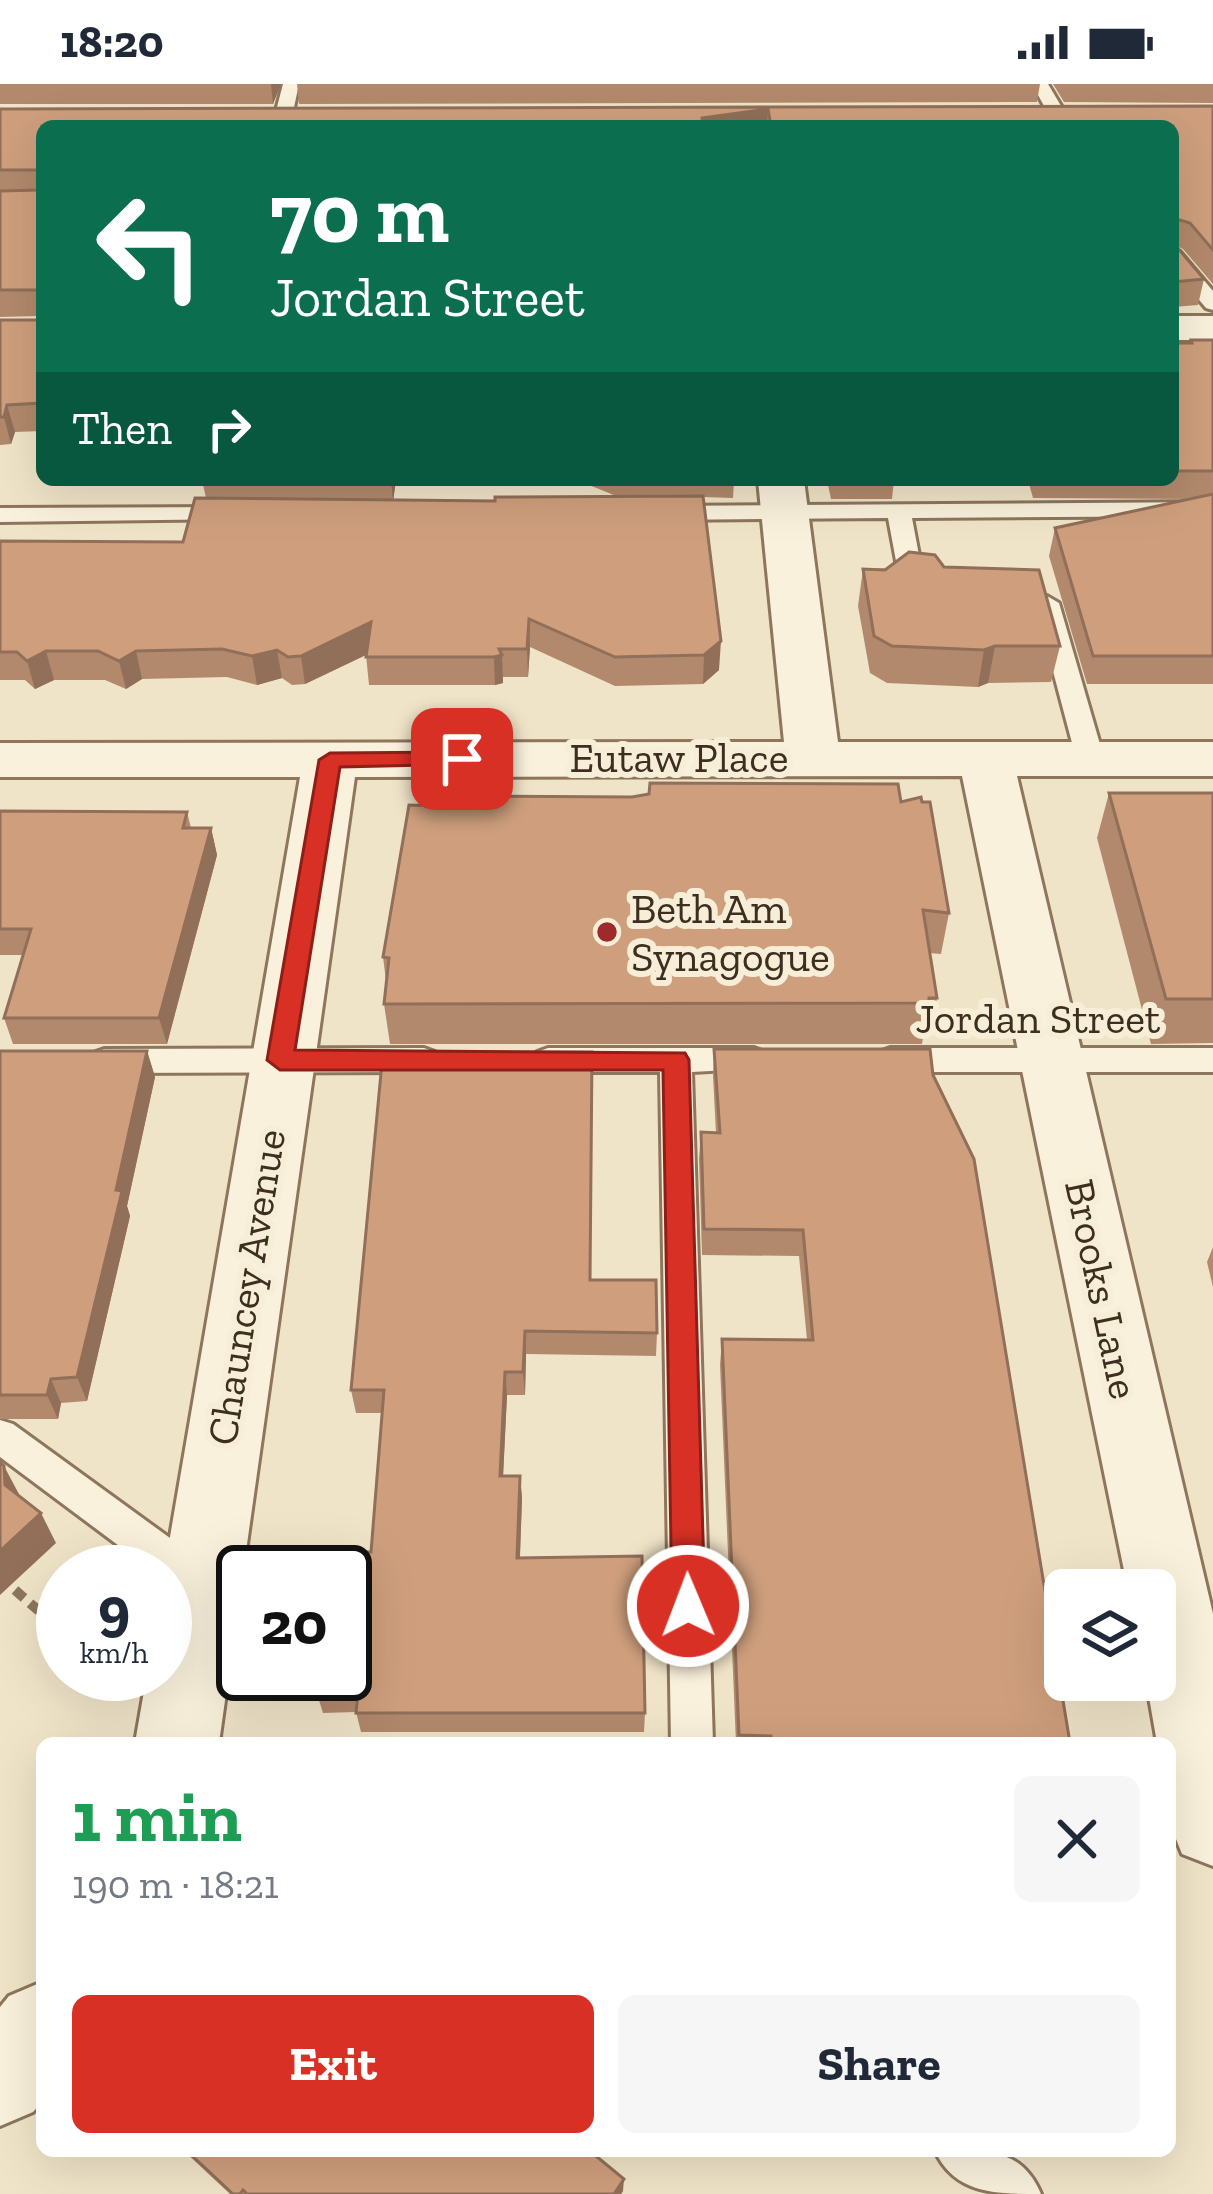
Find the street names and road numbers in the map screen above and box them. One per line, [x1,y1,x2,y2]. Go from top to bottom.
street label: Eutaw Place [570,732,788,783]
street label: Jordan Street [916,993,1161,1044]
street label: Chauncey Avenue [196,1126,296,1448]
street label: Brooks Lane [1054,1175,1150,1403]

